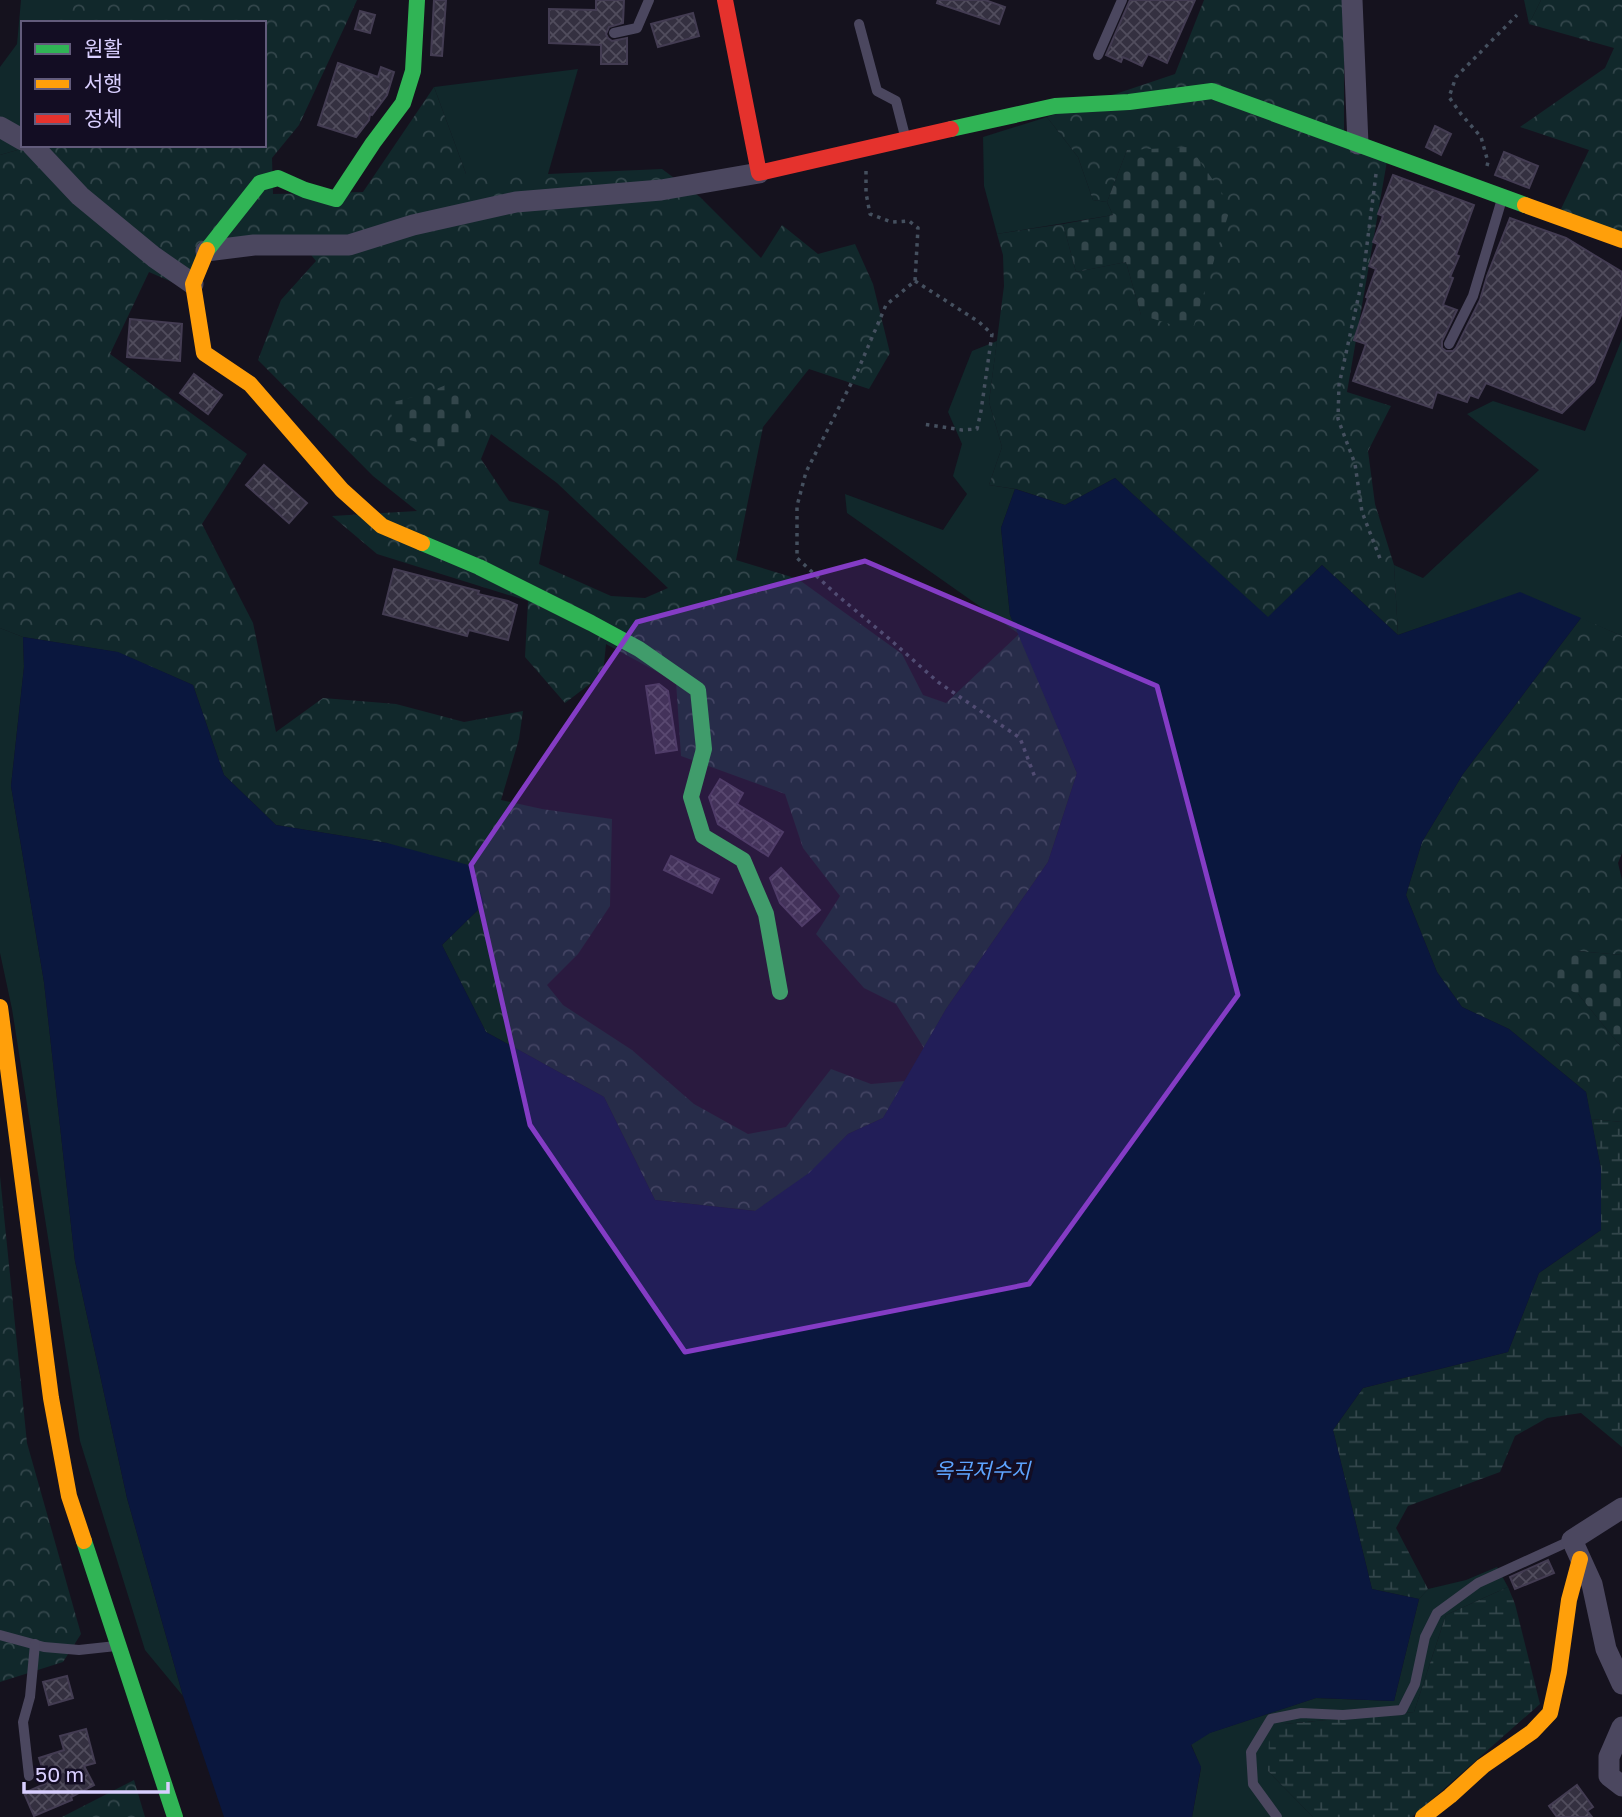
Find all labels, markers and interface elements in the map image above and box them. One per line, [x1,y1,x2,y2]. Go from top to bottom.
legend [21,21,266,147]
text: 원활 [84,35,123,61]
text: 서행 [84,70,123,96]
text: 정체 [84,105,123,131]
water label: 옥곡저수지 [934,1457,1032,1483]
scale bar [24,1750,168,1794]
text: 50 m [35,1761,84,1787]

